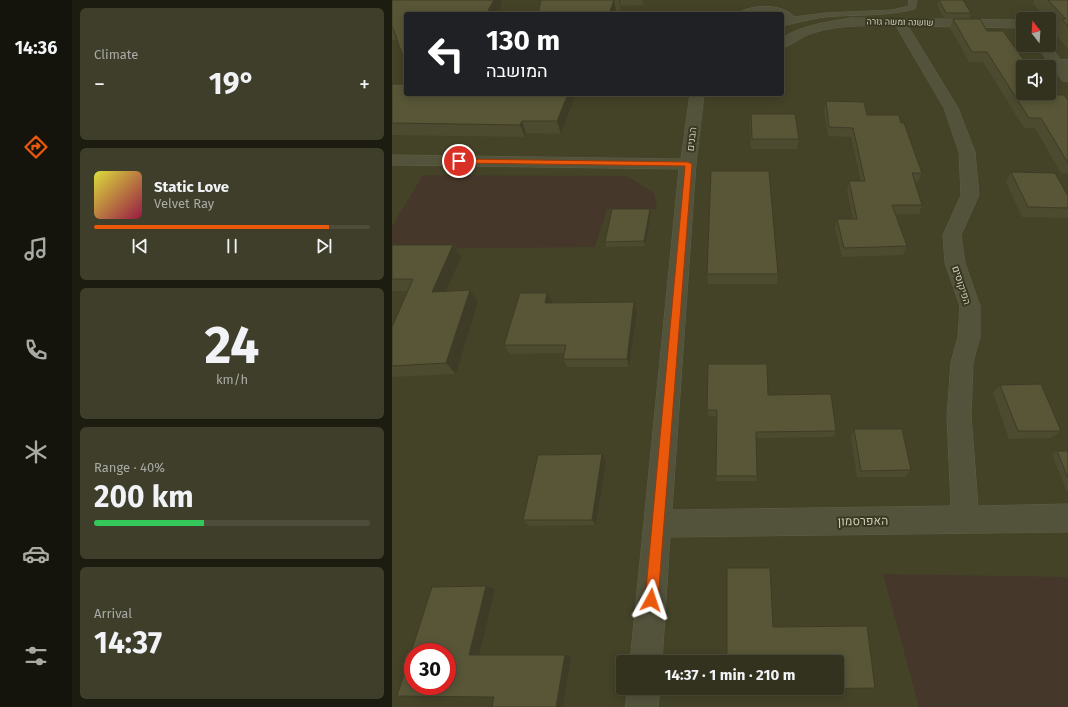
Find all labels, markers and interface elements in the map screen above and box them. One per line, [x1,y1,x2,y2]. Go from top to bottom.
north arrow [1016,12,1056,52]
map controls [1016,12,1056,100]
street label: שושנה ומשה גורה [866,16,934,28]
text: 130 m [486,24,560,57]
icon: left [420,28,472,80]
text: 14:36 [15,37,57,59]
text: Climate [94,47,138,62]
text: המושבה [486,60,548,82]
button: sound [1016,60,1056,100]
text: 19° [209,66,255,102]
text: − [94,71,105,98]
text: + [359,71,370,98]
street label: הבנים [685,126,699,152]
icon: directions [22,133,50,161]
pin [442,144,476,178]
icon: arrive [448,150,470,172]
text: Static Love [154,178,229,196]
text: Velvet Ray [154,196,214,211]
icon: music [22,235,50,263]
icon: previous [129,235,151,257]
icon: pause [221,235,243,257]
icon: next [313,235,335,257]
street label: הפיקוסים [949,264,973,306]
text: 24 [205,314,259,377]
icon: phone [22,336,50,364]
text: km/h [216,372,248,387]
icon: climate [22,438,50,466]
text: Range · 40% [94,460,165,475]
text: 200 km [94,479,194,515]
street label: האפרסמון [838,514,888,528]
icon: car [22,540,50,568]
position arrow [630,579,672,621]
text: Arrival [94,606,132,621]
text: 14:37 [94,625,162,661]
icon: filters [22,642,50,670]
speed limit sign: 30 [404,643,456,695]
text: 14:37 · 1 min · 210 m [665,666,795,684]

